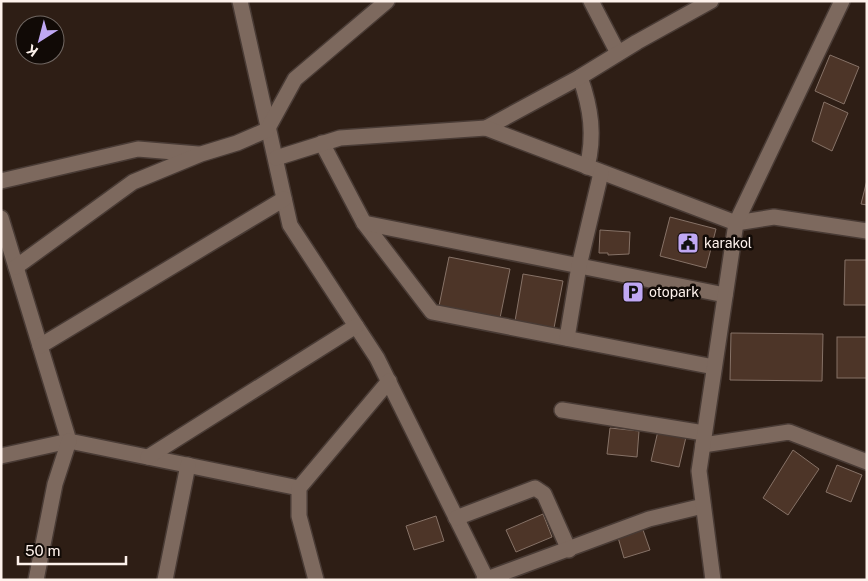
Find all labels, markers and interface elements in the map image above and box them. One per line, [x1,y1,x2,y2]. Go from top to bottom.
north arrow [15,15,65,65]
text: K [24,41,41,60]
public building icon: karakol [676,231,700,255]
place label: karakol [704,235,752,251]
parking icon: otopark [621,280,645,304]
place label: otopark [649,284,699,300]
scale bar [18,534,125,566]
text: 50 m [25,542,60,559]

